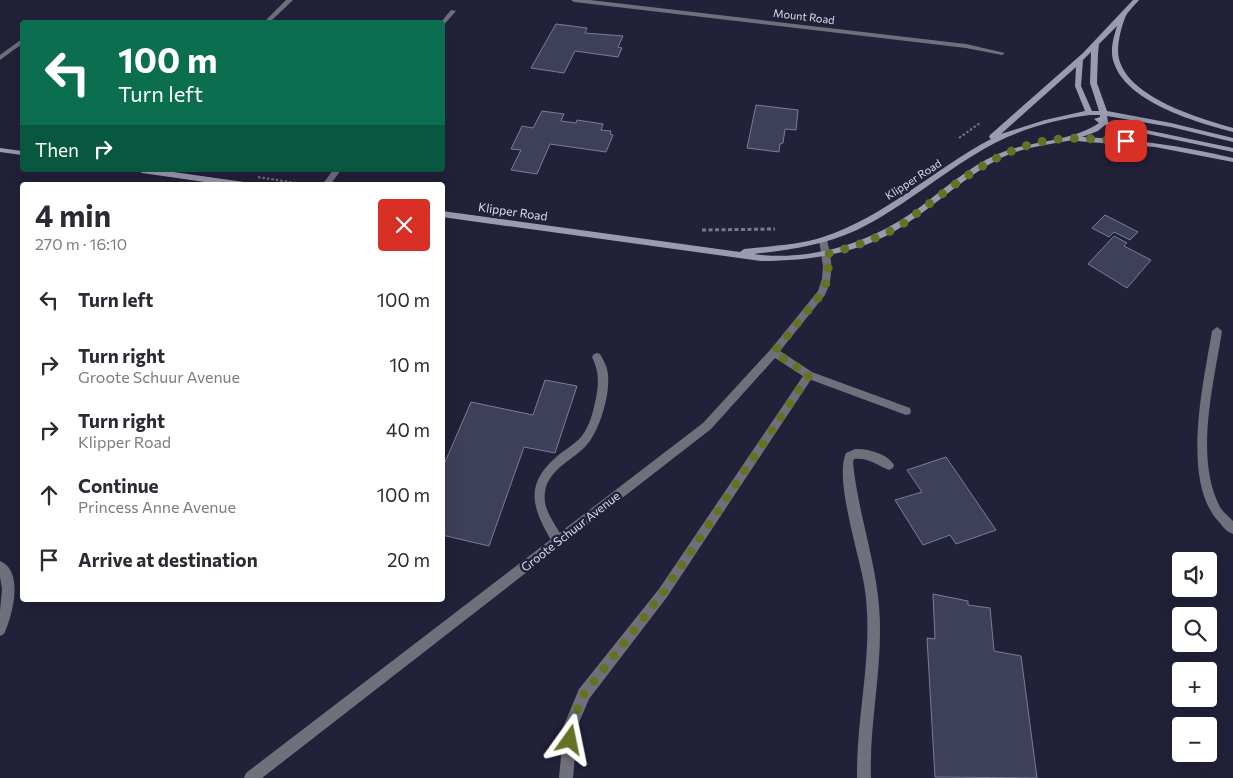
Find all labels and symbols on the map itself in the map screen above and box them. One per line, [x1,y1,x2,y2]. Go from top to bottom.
street label: Mount Road [773,6,835,26]
pin [1105,120,1147,162]
street label: Klipper Road [883,156,943,202]
street label: Klipper Road [477,199,549,223]
street label: Groote Schuur Avenue [518,488,622,574]
position arrow [543,713,595,765]

